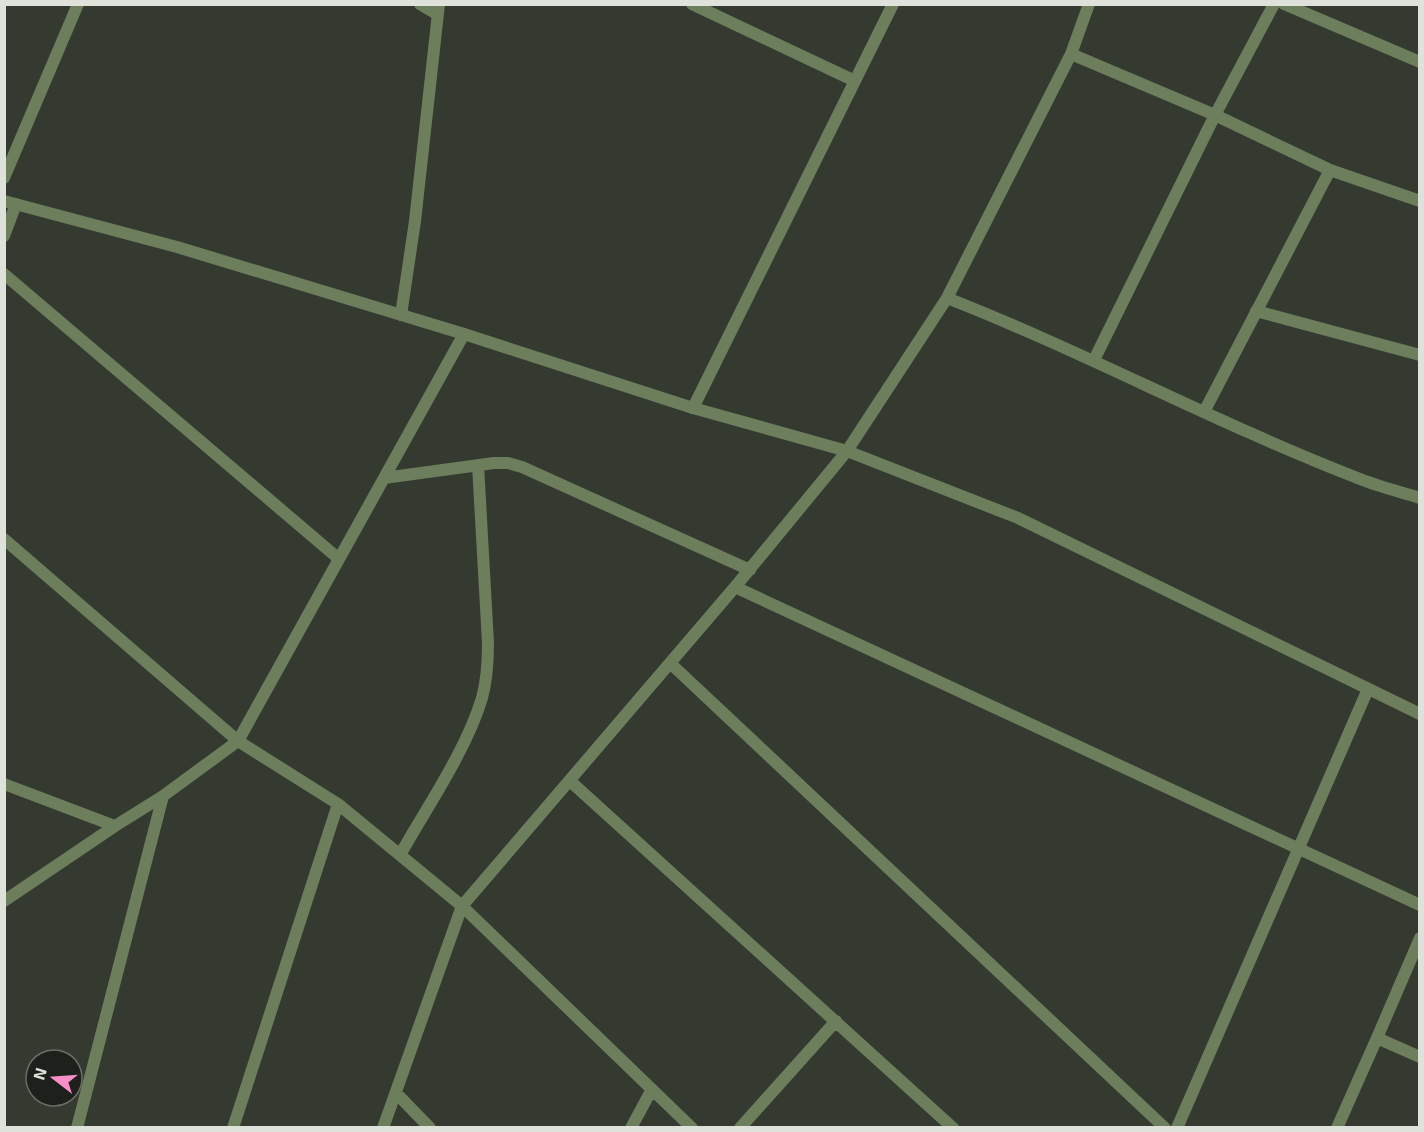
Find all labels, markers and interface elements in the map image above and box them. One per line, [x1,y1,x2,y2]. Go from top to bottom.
north arrow [24,1048,84,1108]
text: N [28,1065,50,1082]

